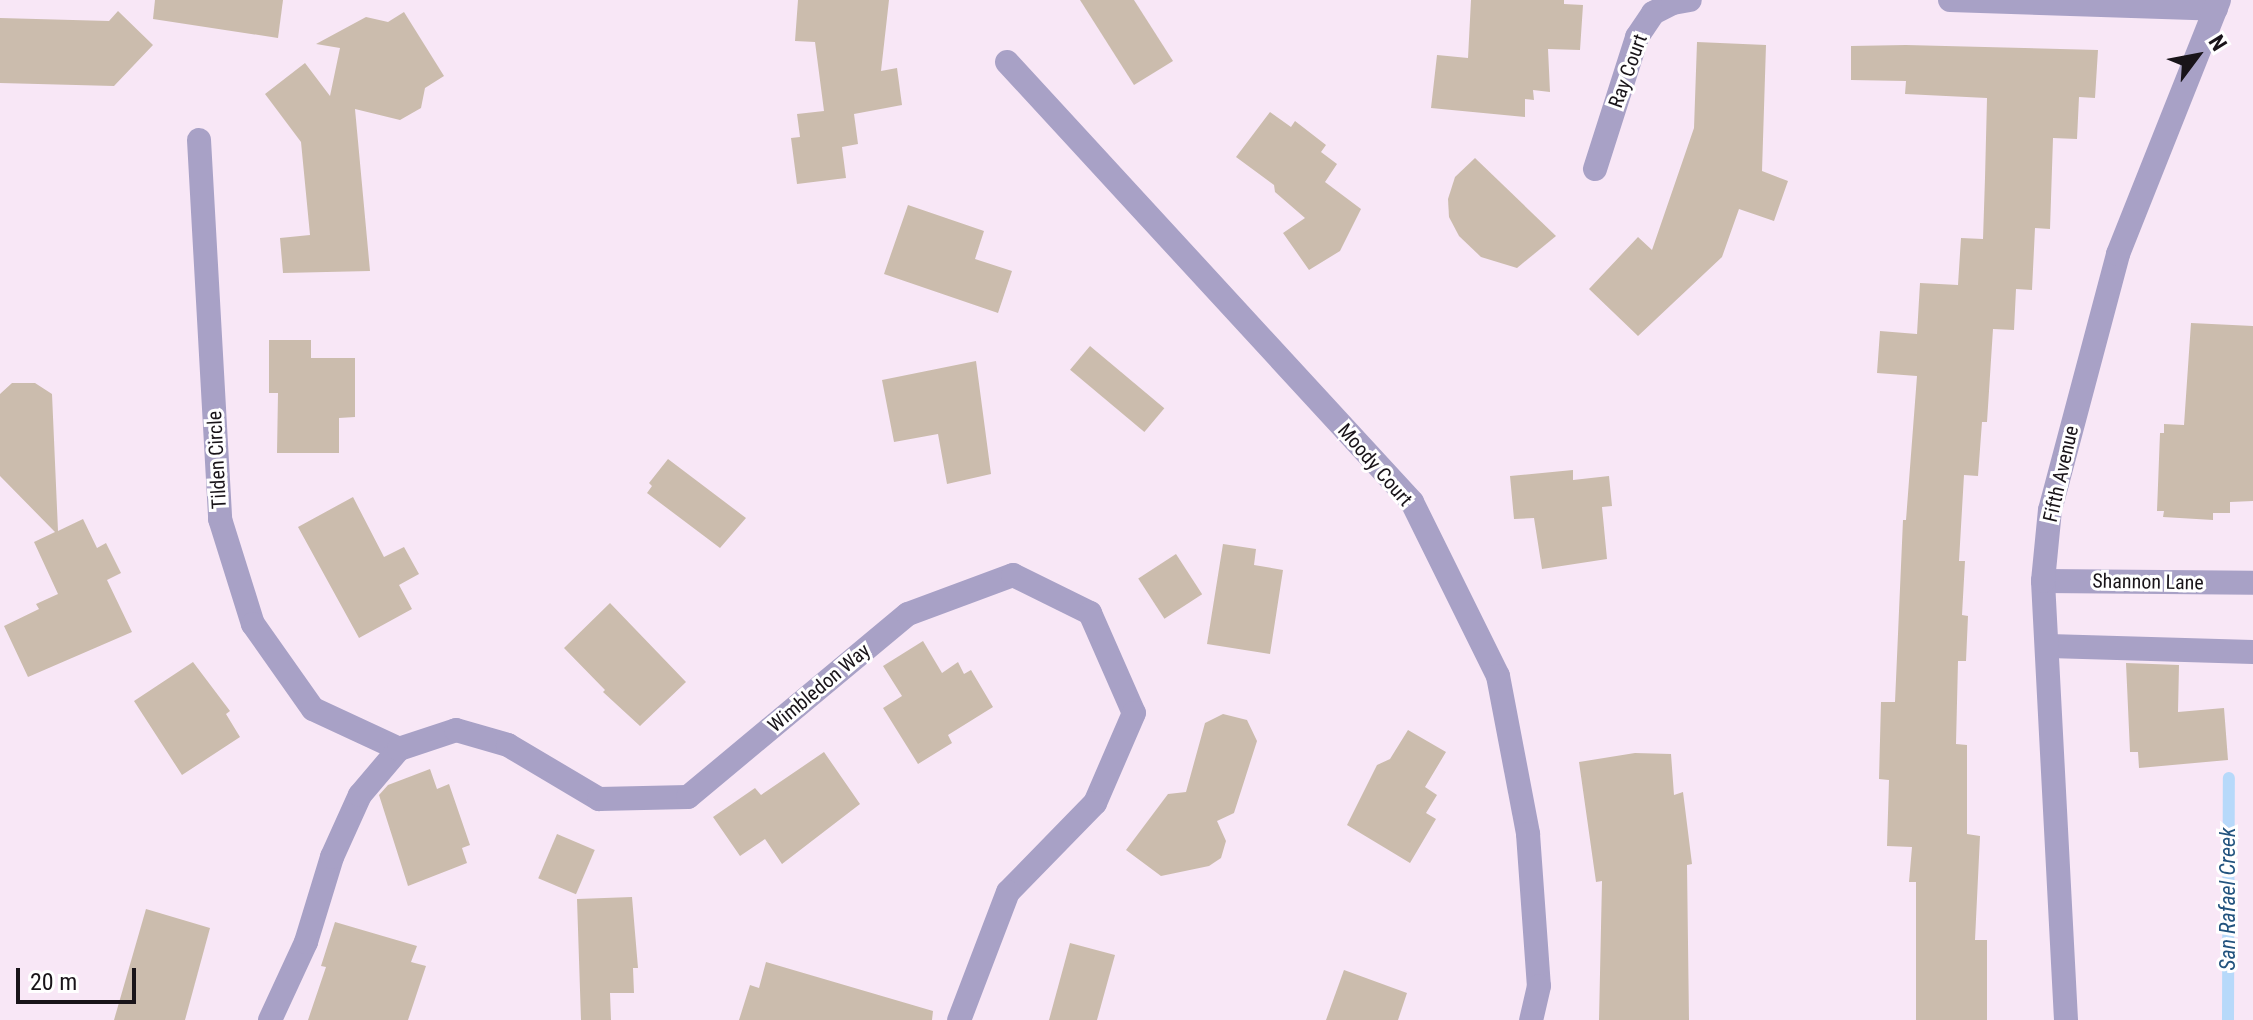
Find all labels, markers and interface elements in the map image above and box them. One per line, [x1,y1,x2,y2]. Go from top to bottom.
north arrow [2157,16,2237,96]
street label: Ray Court [1604,31,1652,111]
text: N [2204,31,2232,55]
street label: Tilden Circle [202,410,232,510]
street label: Moody Court [1333,419,1417,511]
street label: Fifth Avenue [2038,423,2084,525]
street label: Shannon Lane [2092,569,2204,595]
street label: Wimbledon Way [763,638,875,738]
water label: San Rafael Creek [2215,827,2241,971]
scale bar [20,952,140,1002]
text: 20 m [30,968,77,996]

